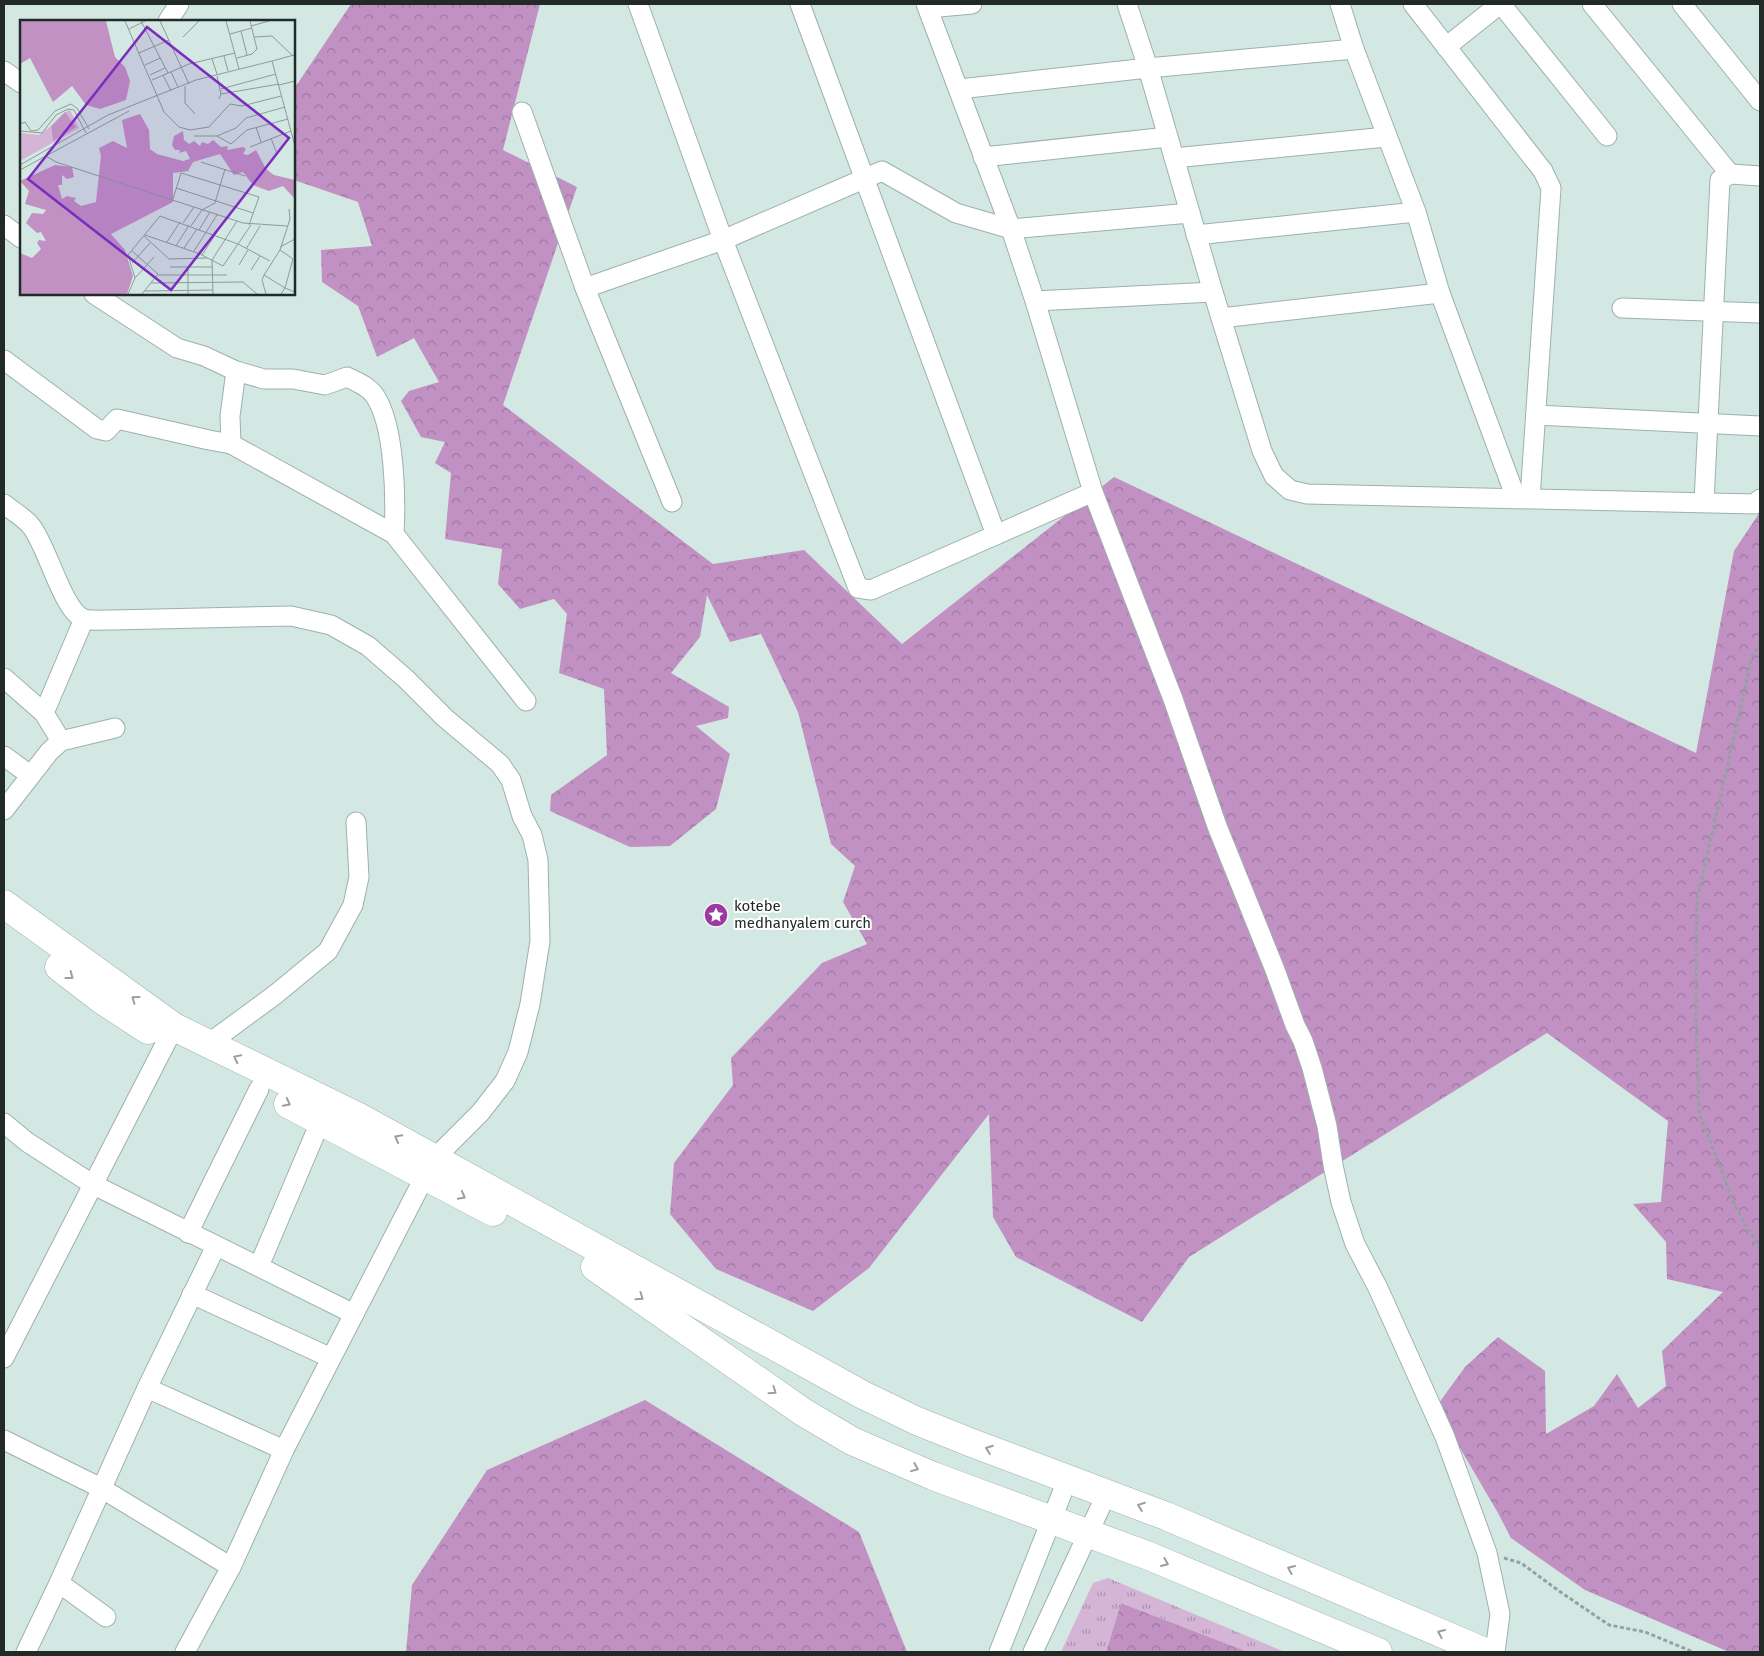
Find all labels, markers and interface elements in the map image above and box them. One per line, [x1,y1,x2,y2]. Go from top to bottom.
inset map [20,20,295,295]
place label: kotebe medhanyalem curch [734,897,871,932]
place icon: kotebe medhanyalem curch [703,902,729,928]
one-way arrow [64,970,74,979]
one-way arrow [131,996,141,1005]
one-way arrow [233,1054,242,1064]
one-way arrow [282,1097,291,1108]
one-way arrow [394,1135,403,1145]
one-way arrow [457,1190,466,1200]
one-way arrow [634,1291,644,1300]
one-way arrow [767,1385,777,1394]
one-way arrow [985,1445,994,1455]
one-way arrow [910,1462,919,1473]
one-way arrow [1137,1502,1146,1513]
one-way arrow [1160,1556,1169,1567]
one-way arrow [1287,1565,1296,1576]
one-way arrow [1437,1629,1445,1639]

